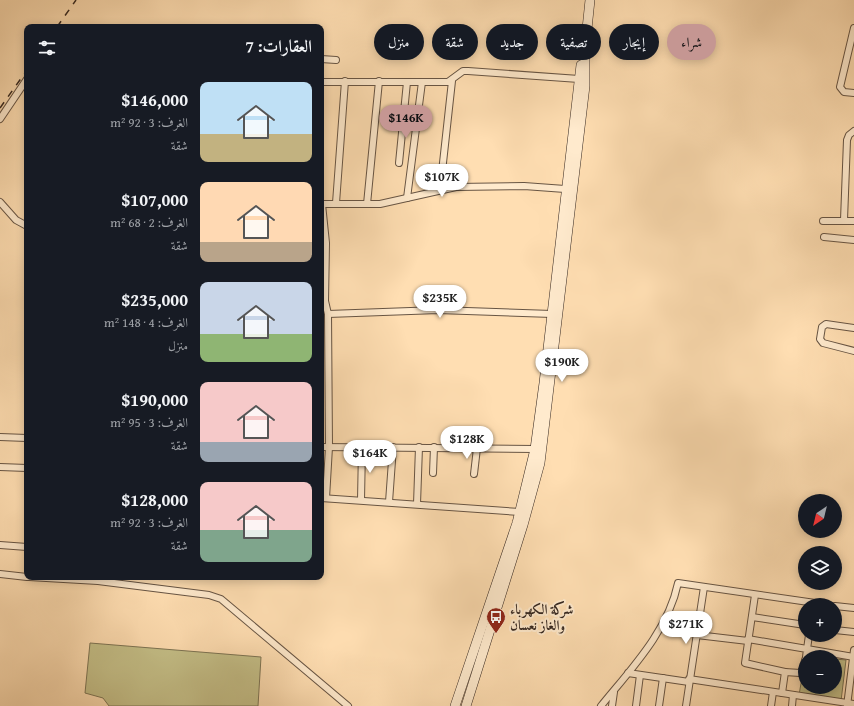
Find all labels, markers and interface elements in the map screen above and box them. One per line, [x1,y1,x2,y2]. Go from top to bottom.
chip: منزل [374,24,424,60]
chip: شقة [432,24,478,60]
chip: جديد [486,24,538,60]
chip: تصفية [546,24,601,60]
chip: إيجار [609,24,659,60]
chip: شراء [667,24,716,60]
text: العقارات: 7 [245,33,312,58]
icon: filters [36,37,58,59]
text: $146,000 [122,87,188,112]
icon: home [232,98,280,146]
pin: $146K [378,105,434,139]
text: $146K [388,108,424,127]
text: الغرف: 3 · 92 m² [110,113,188,132]
text: شقة [171,136,188,155]
pin: $107K [414,164,470,198]
text: $107K [424,167,460,186]
text: $107,000 [122,187,188,212]
icon: home [232,198,280,246]
text: الغرف: 2 · 68 m² [110,213,188,232]
text: شقة [171,236,188,255]
pin: $235K [412,285,468,319]
text: $235,000 [122,287,188,312]
text: $235K [422,288,458,307]
icon: home [232,298,280,346]
text: الغرف: 4 · 148 m² [104,313,188,332]
text: منزل [168,336,188,355]
pin: $190K [534,349,590,383]
text: $190K [544,352,580,371]
text: $190,000 [122,387,188,412]
icon: home [232,398,280,446]
text: الغرف: 3 · 95 m² [110,413,188,432]
pin: $128K [439,426,495,460]
text: $128K [449,429,485,448]
text: شقة [171,436,188,455]
pin: $164K [342,440,398,474]
text: $164K [352,443,388,462]
text: $128,000 [122,487,188,512]
north arrow [798,494,842,538]
map controls [798,494,842,694]
icon: home [232,498,280,546]
text: الغرف: 3 · 92 m² [110,513,188,532]
text: شقة [171,536,188,555]
button: layers [798,546,842,590]
button: + [798,598,842,642]
place label: شركة الكهرباء والغاز نعسان [510,599,573,635]
bus stop icon: شركة الكهرباء والغاز نعسان [485,606,507,634]
pin: $271K [658,611,714,645]
text: $271K [668,614,704,633]
button: − [798,650,842,694]

